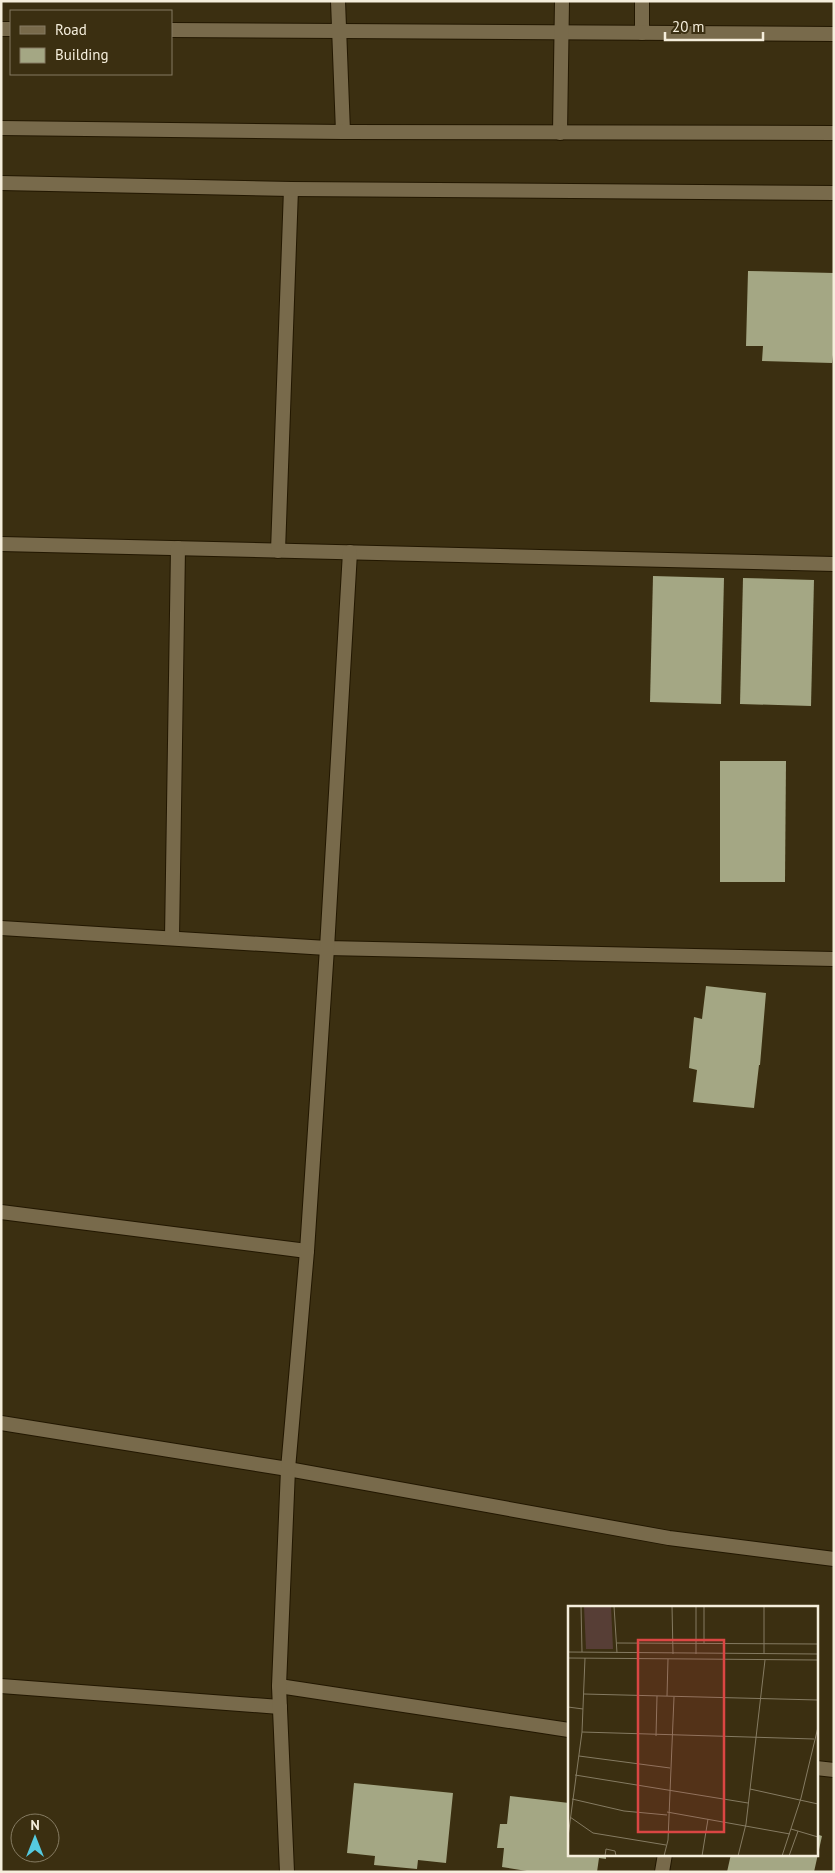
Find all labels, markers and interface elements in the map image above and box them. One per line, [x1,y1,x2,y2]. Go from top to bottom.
legend [10,10,172,75]
scale bar [665,10,762,42]
text: 20 m [672,17,705,36]
text: Road [55,20,87,39]
text: Building [55,45,109,64]
inset map [568,1606,818,1856]
north arrow [10,1813,60,1863]
text: N [30,1816,40,1834]

